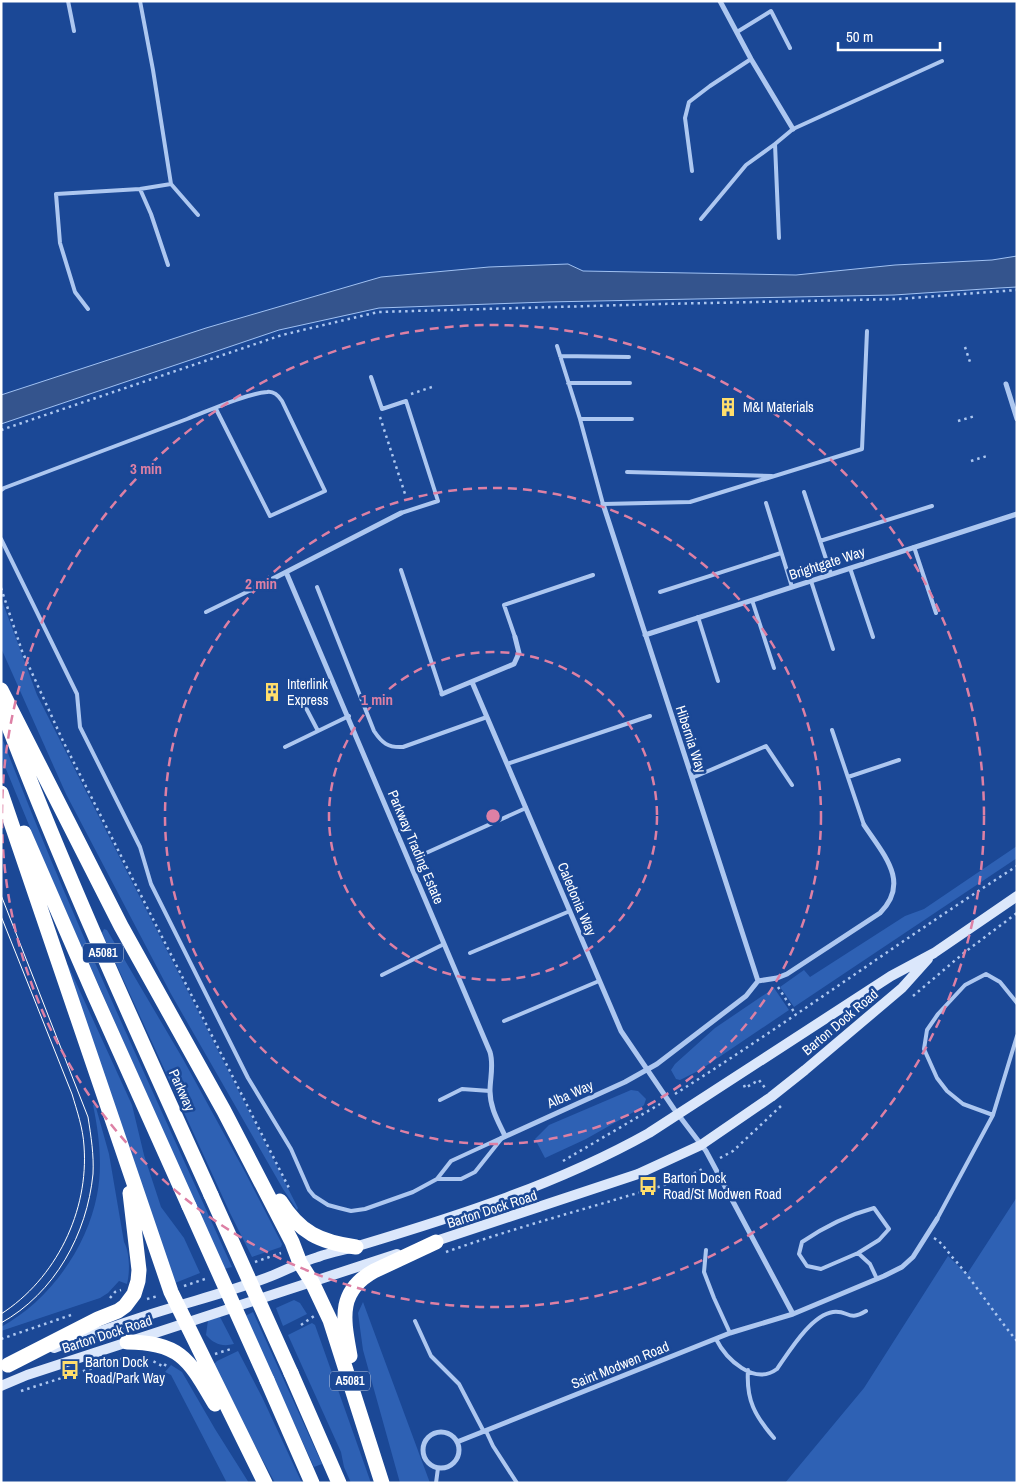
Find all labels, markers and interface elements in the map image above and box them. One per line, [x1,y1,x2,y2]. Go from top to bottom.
scale bar [838,20,940,52]
text: 50 m [846,26,873,47]
building icon: M&I Materials [717,396,739,418]
place label: M&I Materials [743,398,814,416]
text: 3 min [130,458,162,479]
street label: Brightgate Way [787,542,867,584]
text: 2 min [245,573,277,594]
place label: Interlink Express [287,675,329,709]
building icon: Interlink Express [261,681,283,703]
text: 1 min [361,689,393,710]
street label: Hibernia Way [672,703,710,775]
street label: Parkway Trading Estate [384,787,448,907]
centre of rings [484,807,502,825]
street label: Caledonia Way [553,860,601,939]
road number: A5081 [83,944,123,962]
street label: Barton Dock Road [798,985,882,1059]
street label: Parkway [165,1066,199,1114]
street label: Alba Way [543,1076,596,1113]
place label: Barton Dock Road/St Modwen Road [663,1169,782,1203]
bus stop icon: Barton Dock Road/St Modwen Road [637,1175,659,1197]
street label: Barton Dock Road [445,1186,539,1232]
street label: Barton Dock Road [60,1311,154,1357]
street label: Saint Modwen Road [568,1337,672,1393]
place label: Barton Dock Road/Park Way [85,1353,165,1387]
bus stop icon: Barton Dock Road/Park Way [59,1359,81,1381]
road number: A5081 [330,1372,370,1390]

